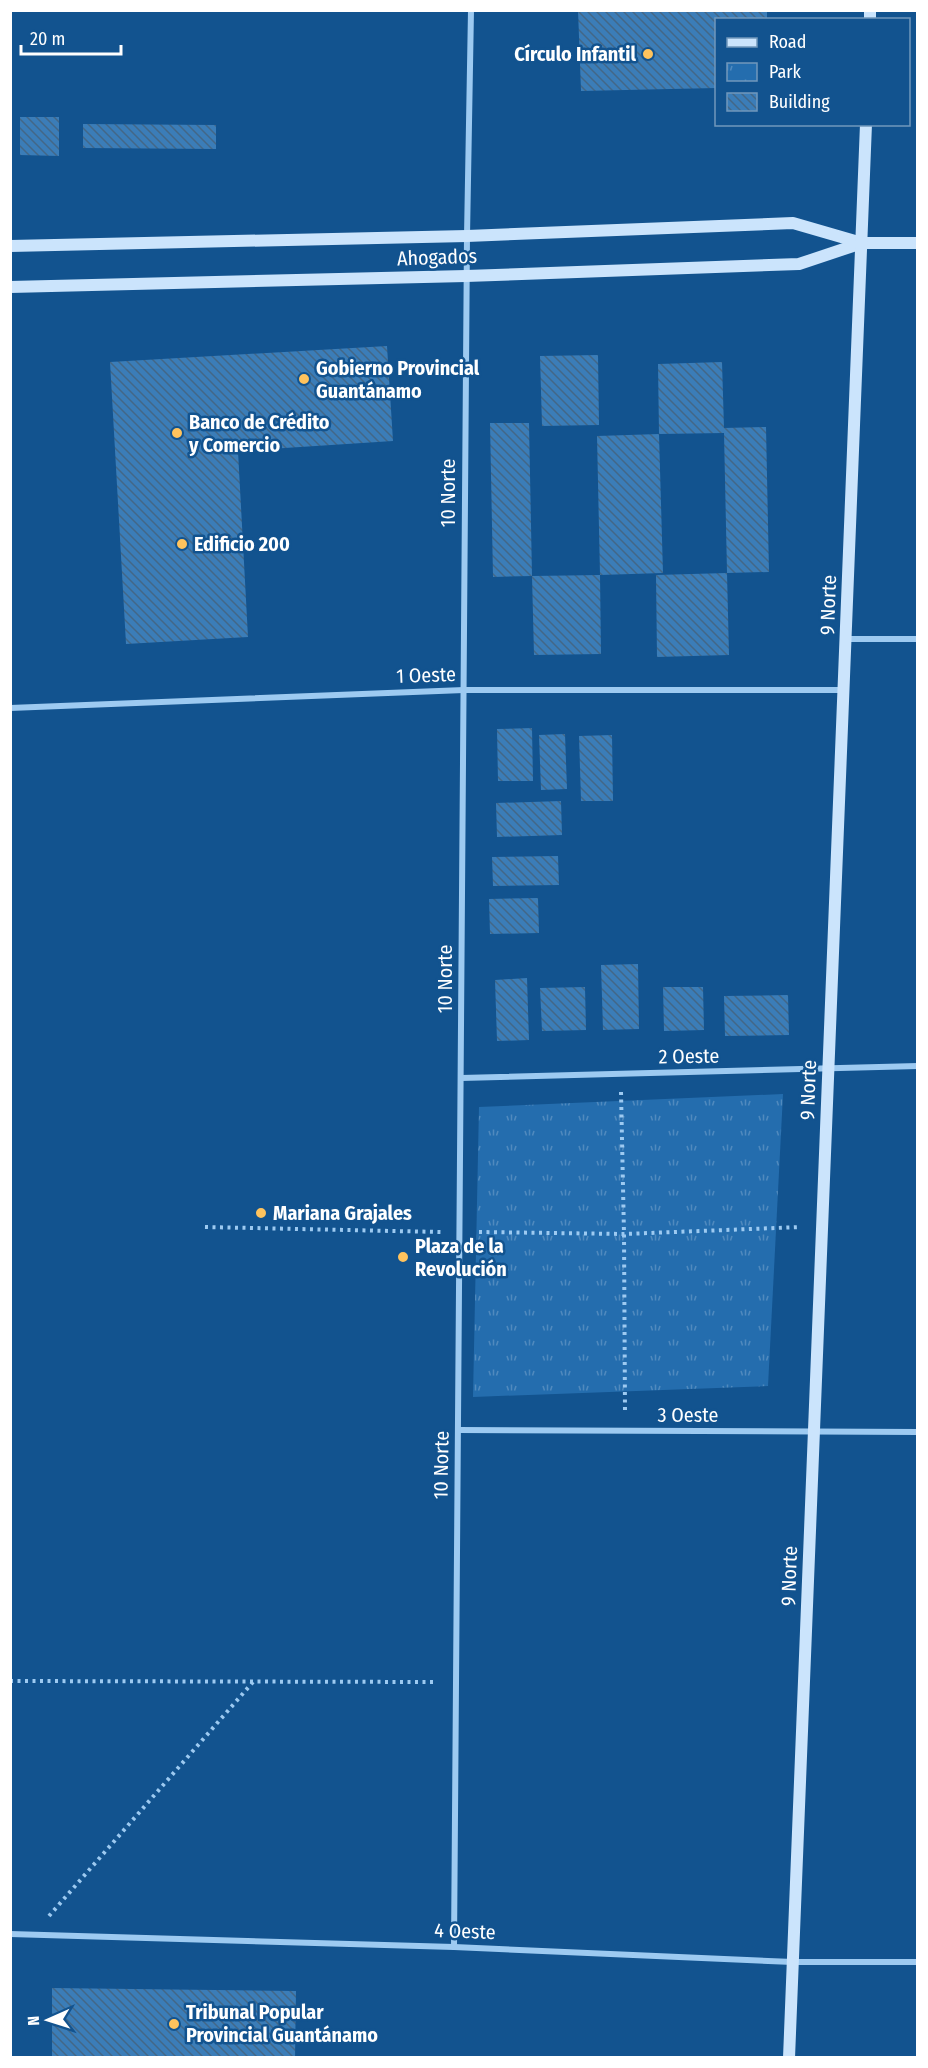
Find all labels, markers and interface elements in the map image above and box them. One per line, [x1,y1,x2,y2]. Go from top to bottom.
scale bar [21,18,122,56]
legend [715,18,910,126]
text: 20 m [30,28,65,50]
text: Road [769,31,806,53]
place label: Círculo Infantil [514,42,637,66]
marker: Círculo Infantil [641,47,655,61]
text: Park [769,61,802,83]
text: Building [769,91,830,113]
street label: Ahogados [397,244,477,270]
place label: Gobierno Provincial Guantánamo [316,356,480,403]
marker: Gobierno Provincial Guantánamo [297,372,311,386]
place label: Banco de Crédito y Comercio [188,410,330,457]
marker: Banco de Crédito y Comercio [170,426,184,440]
street label: 10 Norte [436,459,460,527]
place label: Edificio 200 [194,532,290,556]
marker: Edificio 200 [175,537,189,551]
street label: 9 Norte [815,575,841,635]
street label: 1 Oeste [396,662,456,688]
street label: 10 Norte [433,945,457,1013]
street label: 2 Oeste [658,1043,720,1069]
street label: 9 Norte [795,1060,821,1120]
place label: Mariana Grajales [273,1201,412,1225]
marker: Mariana Grajales [254,1206,268,1220]
place label: Plaza de la Revolución [415,1234,507,1281]
marker: Plaza de la Revolución [396,1250,410,1264]
street label: 3 Oeste [658,1403,718,1427]
street label: 10 Norte [428,1430,454,1500]
street label: 9 Norte [776,1546,802,1606]
street label: 4 Oeste [434,1918,496,1944]
north arrow [18,1990,78,2050]
place label: Tribunal Popular Provincial Guantánamo [186,2000,378,2047]
text: N [24,2015,43,2026]
marker: Tribunal Popular Provincial Guantánamo [167,2017,181,2031]

